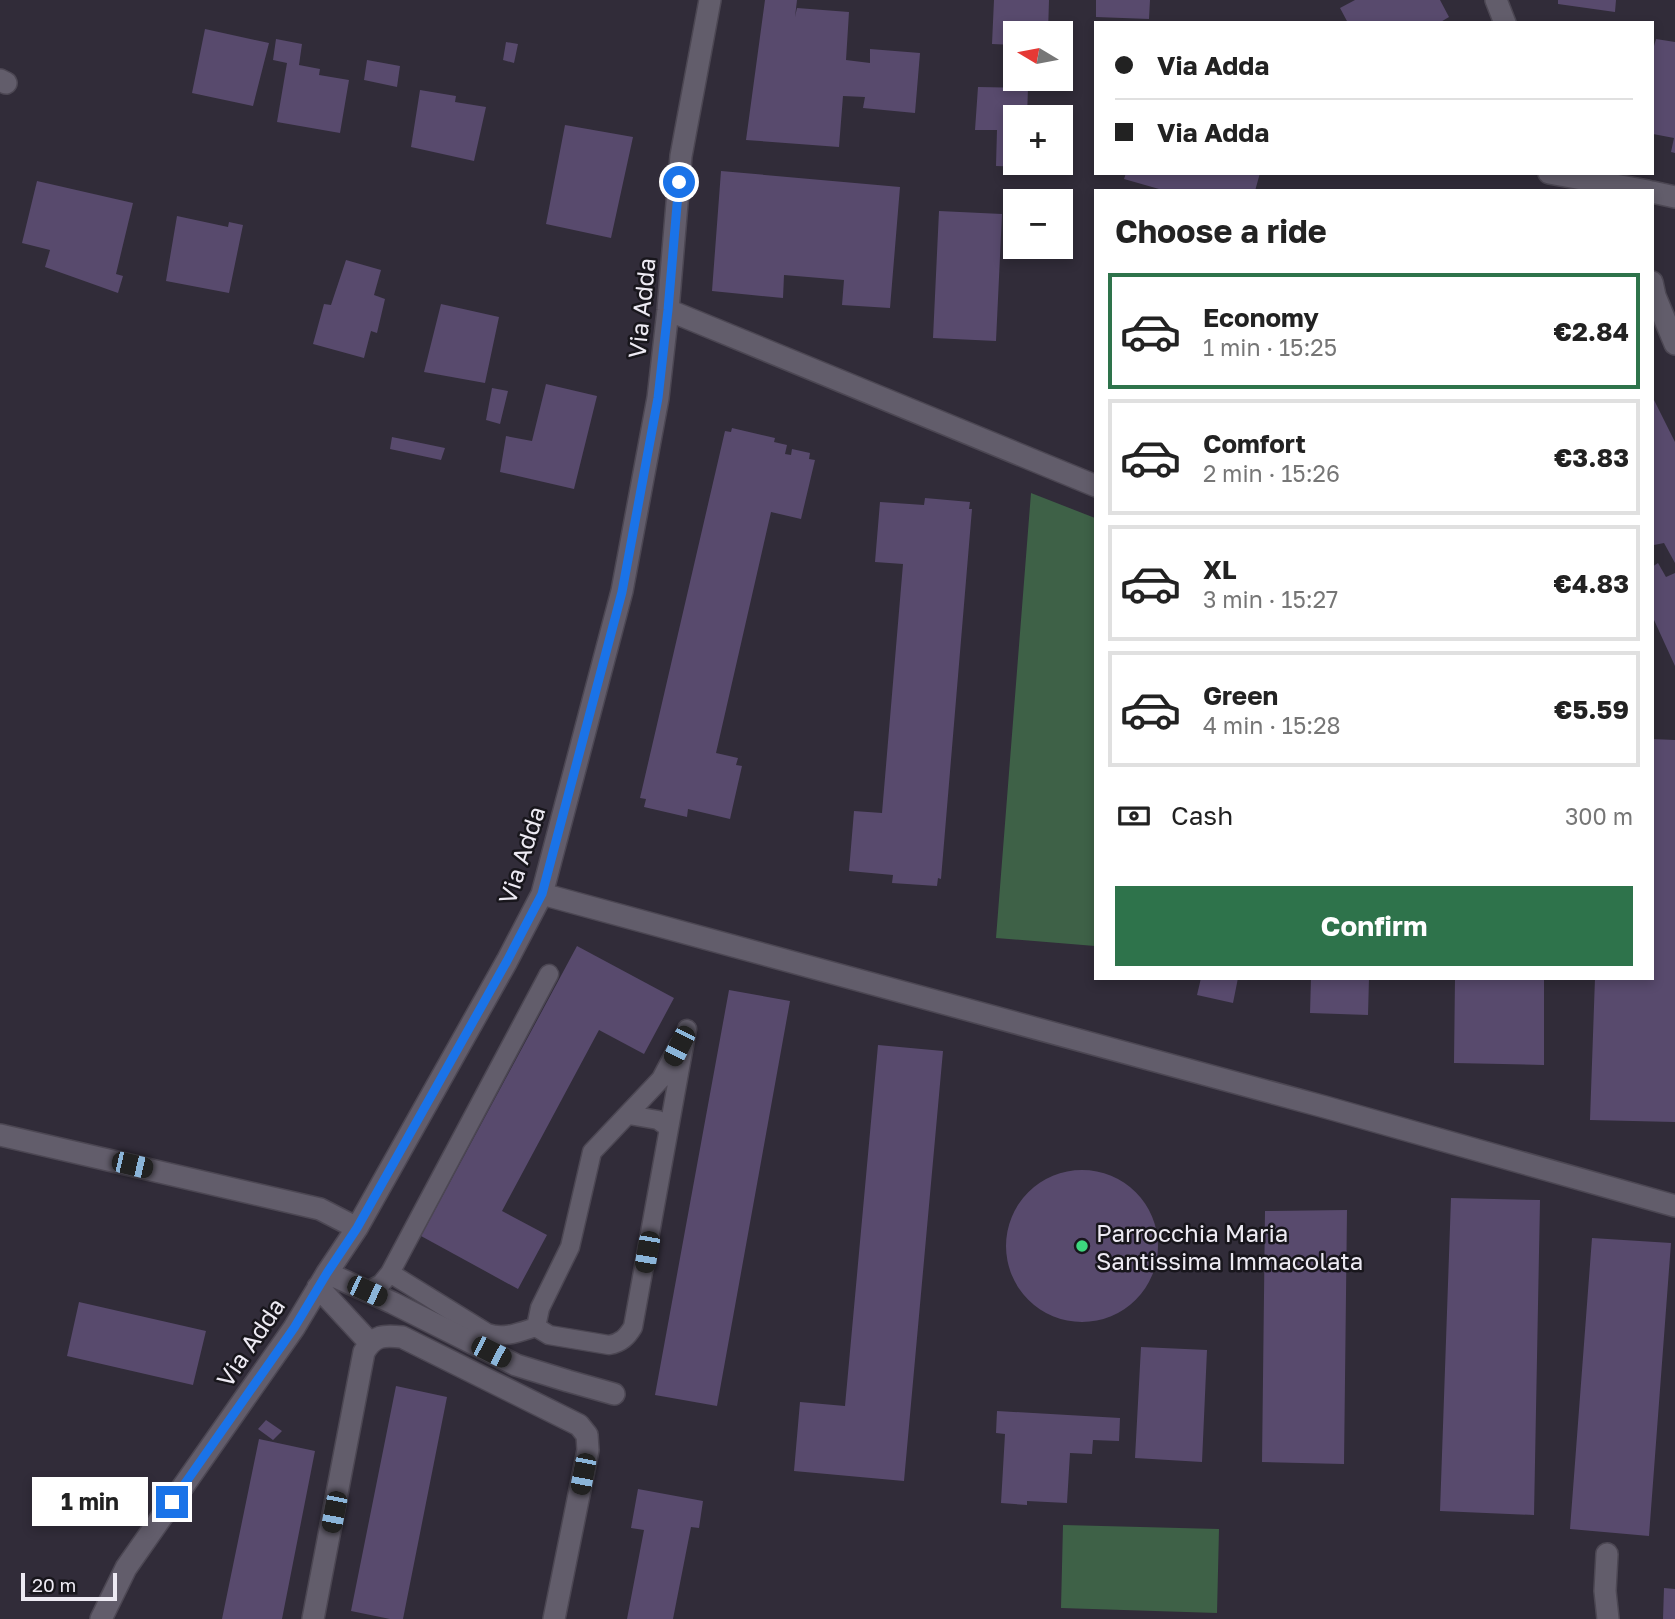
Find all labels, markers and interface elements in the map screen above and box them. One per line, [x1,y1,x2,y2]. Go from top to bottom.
north arrow [1003,21,1073,91]
map controls [1003,21,1073,259]
text: Via Adda [1157,50,1269,81]
button: + [1003,105,1073,175]
text: Via Adda [1157,117,1269,148]
route start [663,166,695,198]
button: − [1003,189,1073,259]
text: Choose a ride [1115,212,1327,250]
street label: Via Adda [621,256,661,360]
icon: car [1119,300,1182,363]
text: Economy [1203,302,1319,333]
text: €2.84 [1554,316,1629,347]
text: 1 min · 15:25 [1203,333,1337,361]
icon: car [1119,426,1182,489]
text: Comfort [1203,428,1306,459]
text: €3.83 [1554,442,1629,473]
text: 2 min · 15:26 [1203,459,1340,487]
icon: car [1119,552,1182,615]
text: XL [1203,554,1237,585]
text: €4.83 [1554,568,1629,599]
text: 3 min · 15:27 [1203,585,1338,613]
icon: car [1119,678,1182,741]
text: Green [1203,680,1278,711]
text: €5.59 [1554,694,1629,725]
text: 4 min · 15:28 [1203,711,1341,739]
icon: cash [1115,797,1153,835]
text: Cash [1171,800,1233,831]
street label: Via Adda [492,802,550,908]
text: 300 m [1565,802,1633,830]
button: Confirm [1115,886,1633,966]
car [661,1023,698,1069]
car [110,1150,155,1180]
place label: Parrocchia Maria Santissima Immacolata [1096,1218,1363,1275]
car [634,1229,661,1275]
marker: Parrocchia Maria Santissima Immacolata [1074,1238,1090,1254]
car [344,1273,391,1309]
street label: Via Adda [210,1292,290,1392]
car [468,1333,515,1371]
car [569,1451,598,1497]
callout: 1 min [32,1478,148,1526]
route end [156,1486,188,1518]
text: 1 min [61,1487,119,1515]
car [320,1489,349,1535]
scale bar [21,1570,117,1602]
text: 20 m [32,1573,76,1596]

